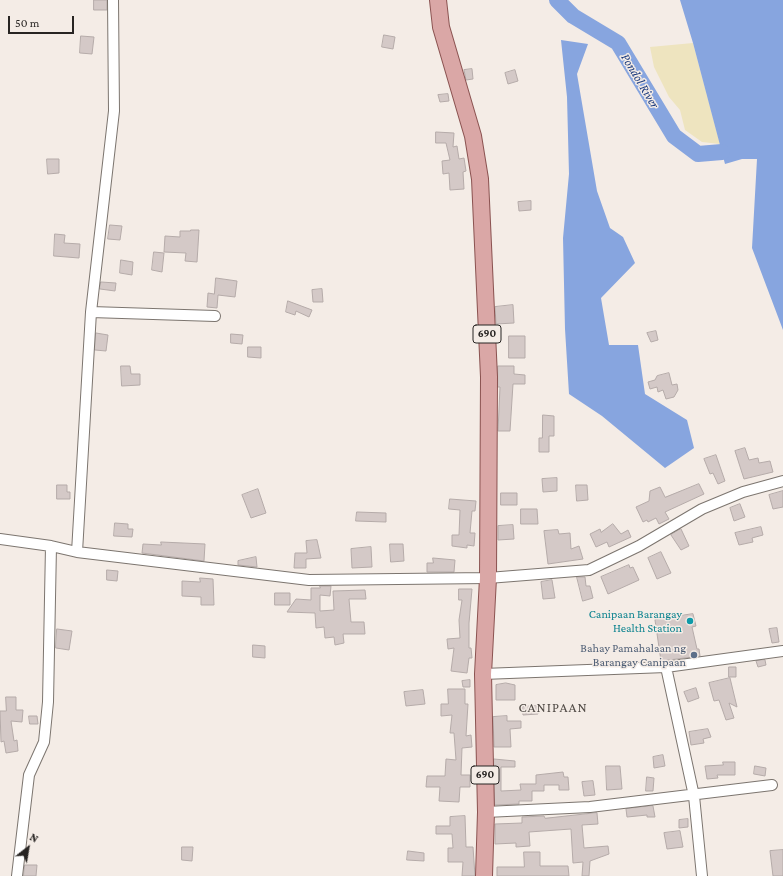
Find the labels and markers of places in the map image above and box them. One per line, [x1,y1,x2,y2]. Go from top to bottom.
place label: Canipaan Barangay Health Station [589,607,682,635]
marker: Canipaan Barangay Health Station [685,616,695,626]
place label: Bahay Pamahalaan ng Barangay Canipaan [580,641,686,669]
marker: Bahay Pamahalaan ng Barangay Canipaan [689,650,699,660]

